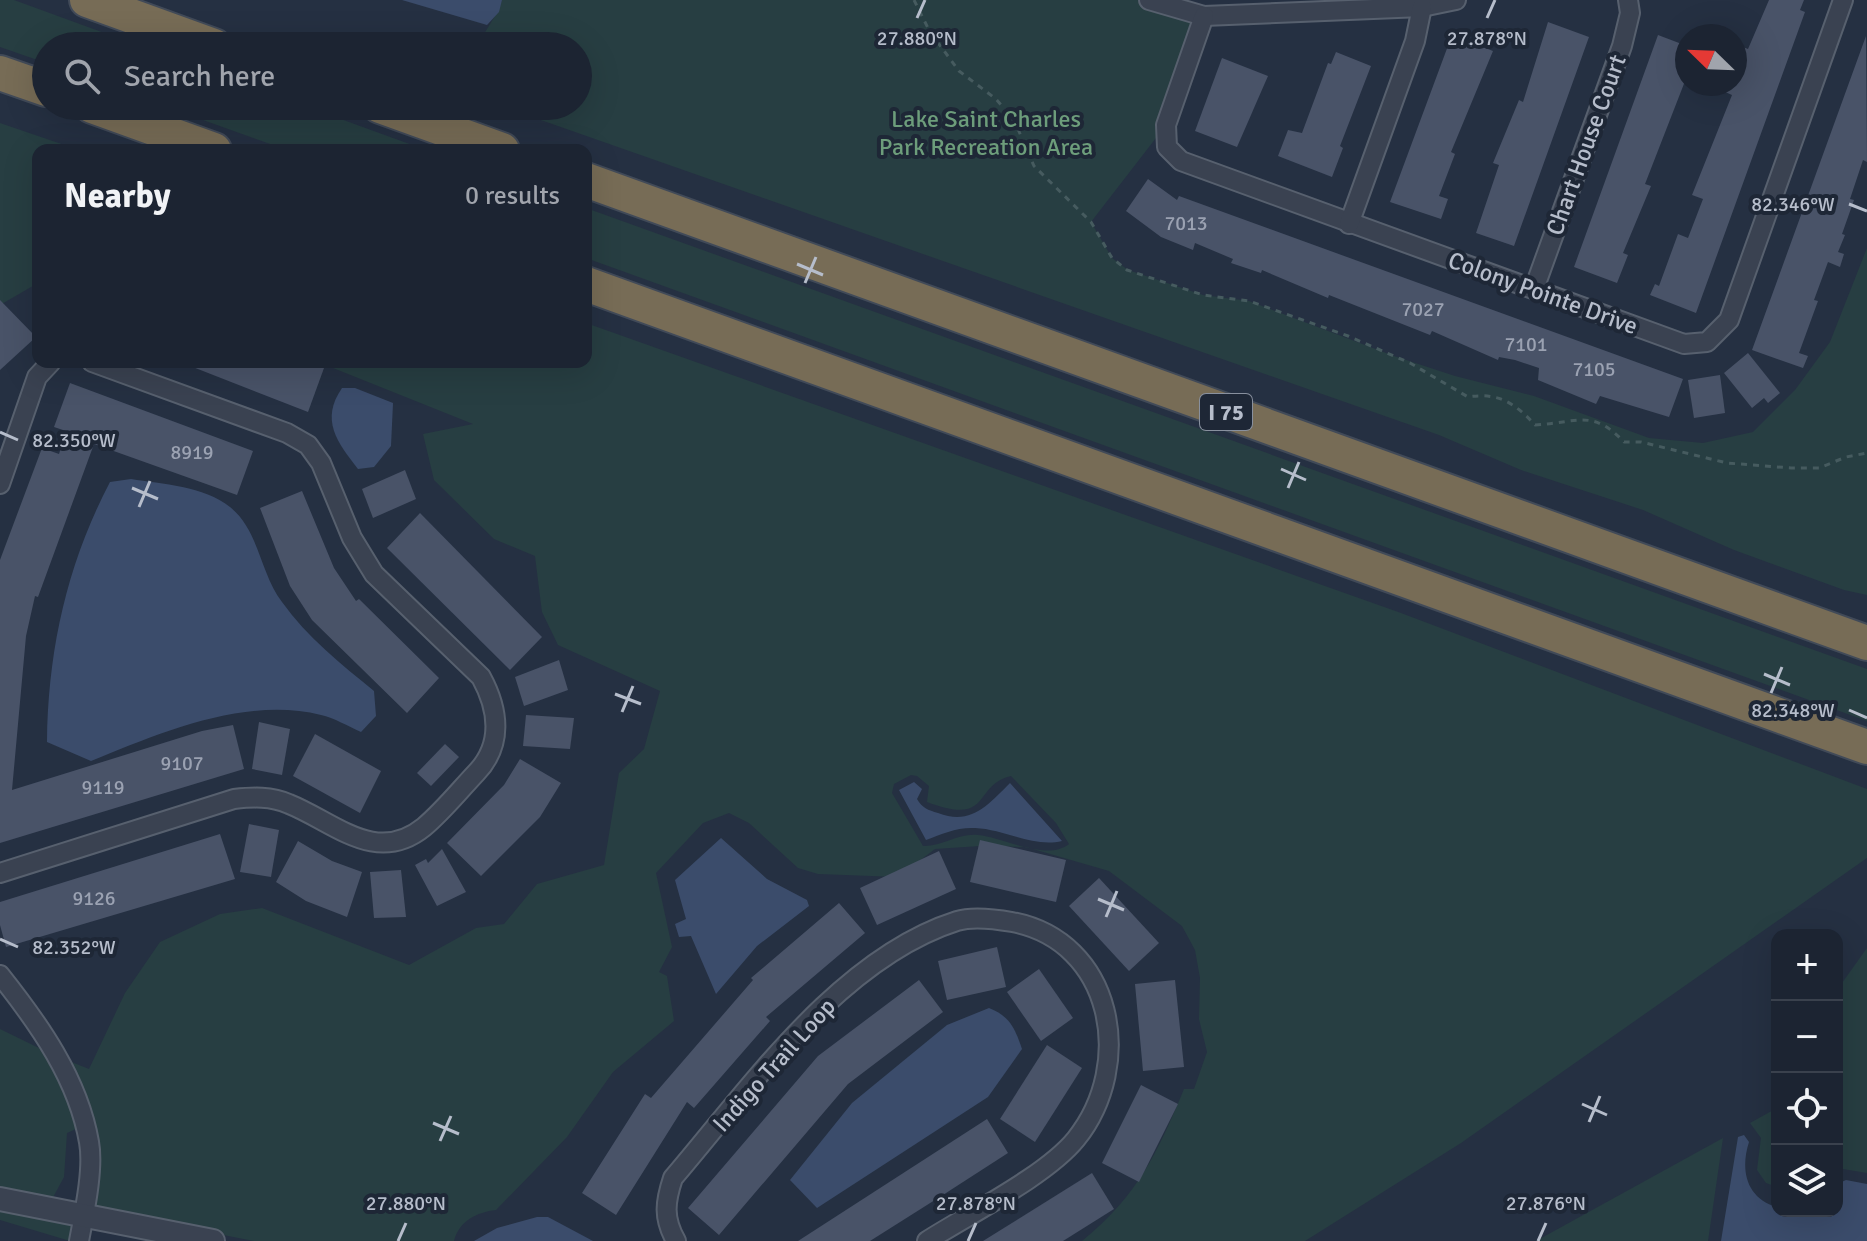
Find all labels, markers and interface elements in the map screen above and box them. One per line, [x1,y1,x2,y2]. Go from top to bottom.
north arrow [1675,24,1747,96]
text: 27.880°N [877,26,957,51]
text: 27.878°N [1447,26,1527,51]
search box [32,32,592,120]
street label: Chart House Court [1539,51,1633,239]
icon: search [60,54,104,98]
text: Search here [124,58,275,95]
park label: Lake Saint Charles Park Recreation Area [879,104,1093,162]
text: Nearby [64,175,171,217]
text: 0 results [465,180,560,212]
text: 82.346°W [1751,192,1835,217]
house number: 7013 [1164,211,1208,236]
street label: Colony Pointe Drive [1444,245,1642,341]
house number: 7027 [1401,297,1445,322]
house number: 7101 [1504,332,1548,357]
house number: 7105 [1572,357,1616,382]
road number: I 75 [1200,394,1252,430]
text: 82.350°W [32,428,116,453]
house number: 8919 [170,440,214,465]
text: 82.348°W [1751,698,1835,723]
house number: 9107 [160,751,204,776]
house number: 9119 [81,775,125,800]
house number: 9126 [72,886,116,911]
map controls [1771,929,1843,1217]
button: + [1771,929,1843,1001]
text: 82.352°W [32,935,116,960]
street label: Indigo Trail Loop [706,992,842,1138]
button: − [1771,1001,1843,1073]
button: locate [1771,1073,1843,1145]
button: layers [1771,1145,1843,1217]
text: 27.880°N [366,1191,446,1216]
text: 27.878°N [936,1191,1016,1216]
text: 27.876°N [1506,1191,1586,1216]

